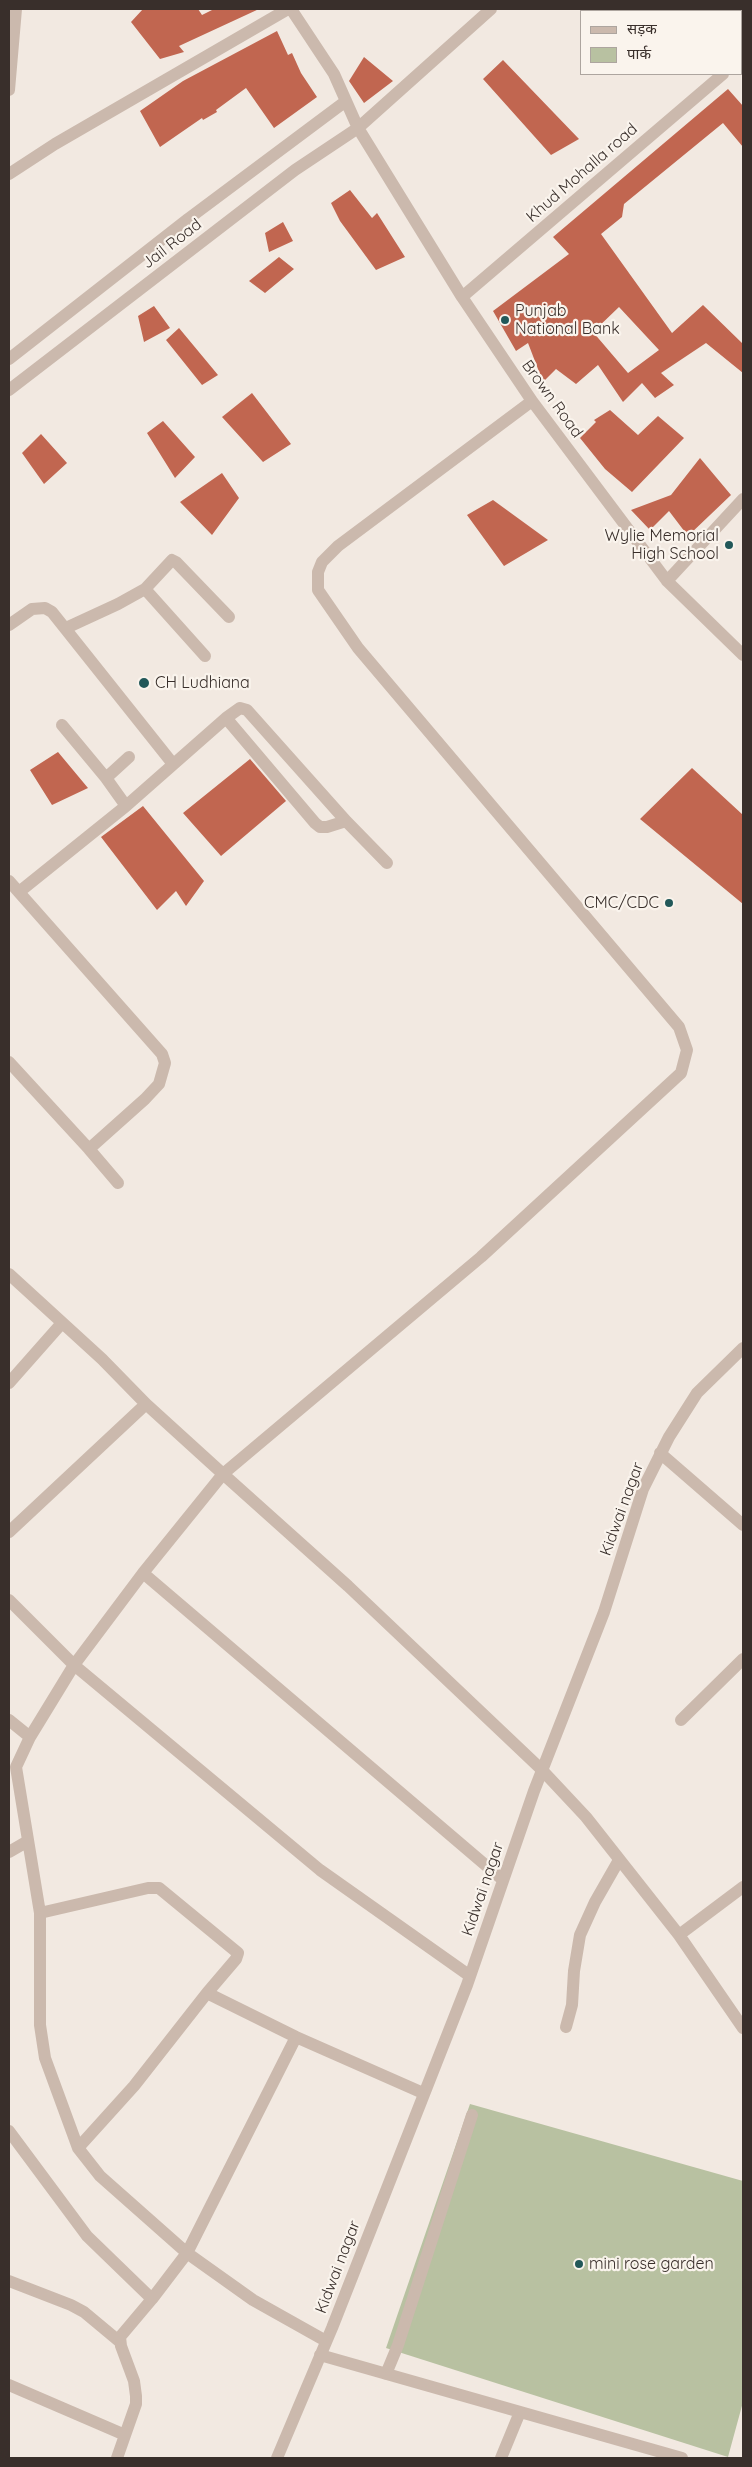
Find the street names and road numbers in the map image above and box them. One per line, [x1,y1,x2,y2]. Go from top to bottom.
street label: Khud Mohalla road [522,119,642,227]
street label: Jail Road [139,215,205,273]
street label: Brown Road [517,356,587,442]
street label: Kidwai nagar [596,1460,648,1558]
street label: Kidwai nagar [458,1839,508,1939]
street label: Kidwai nagar [311,2218,365,2316]

